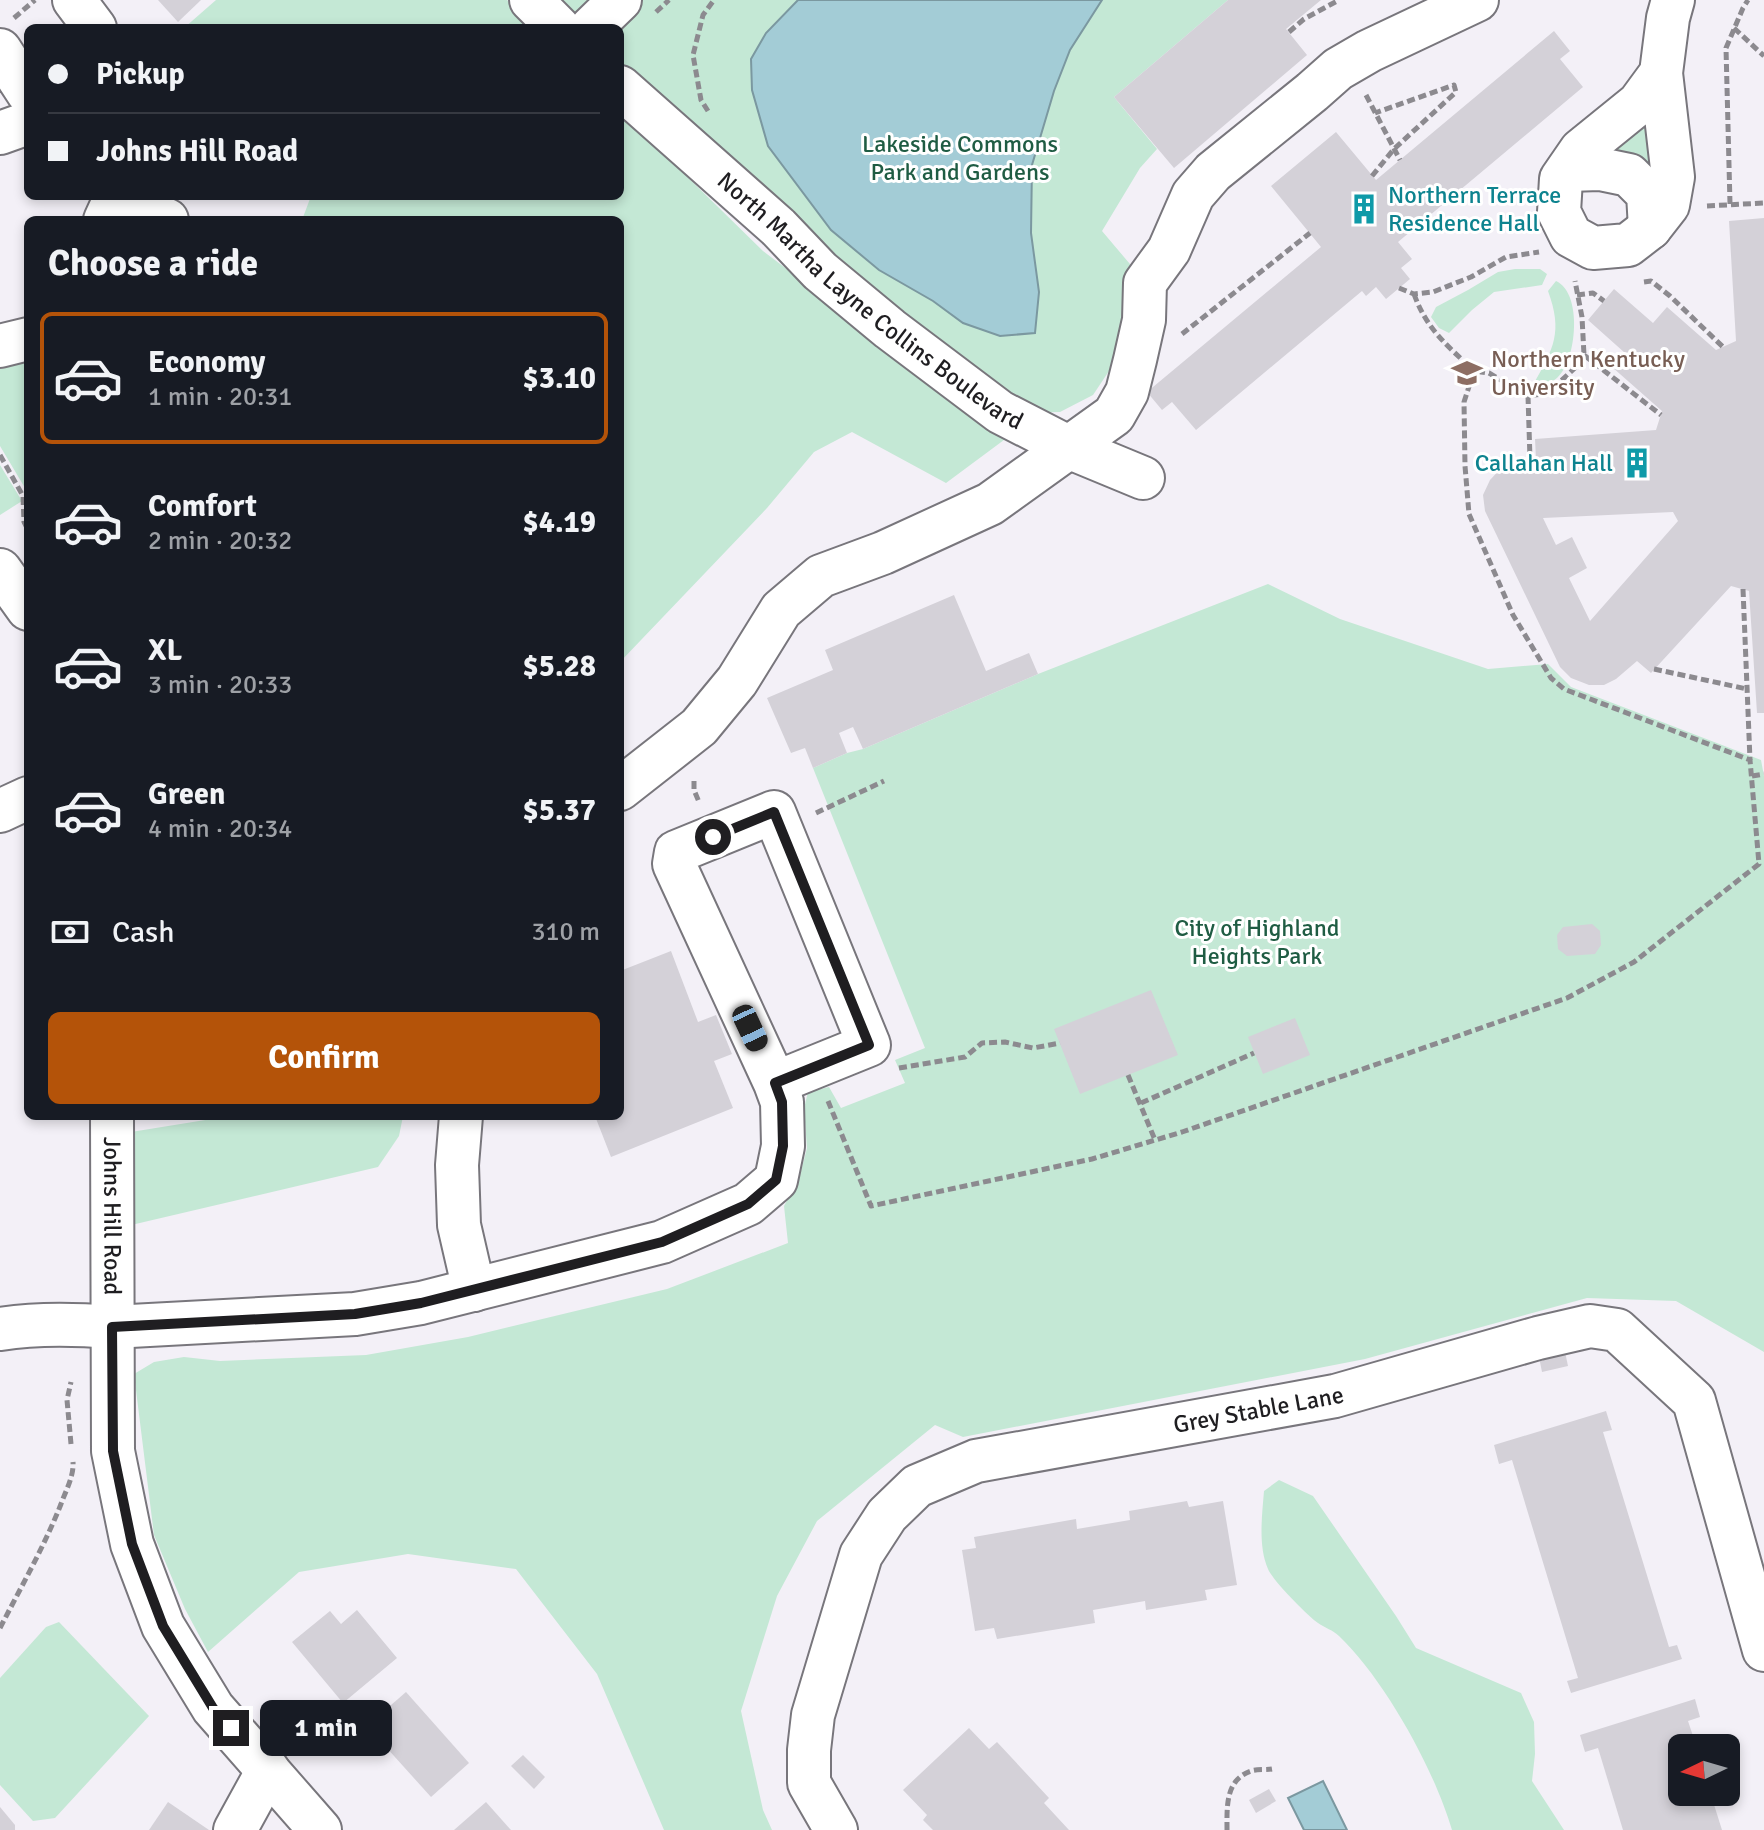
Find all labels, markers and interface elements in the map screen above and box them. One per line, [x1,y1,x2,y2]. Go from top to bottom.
text: Pickup [96,56,185,93]
park label: Lakeside Commons Park and Gardens [862,129,1058,187]
text: Johns Hill Road [96,133,298,170]
street label: North Martha Layne Collins Boulevard [711,165,1028,436]
place label: Northern Terrace Residence Hall [1388,180,1561,238]
building icon: Northern Terrace Residence Hall [1347,192,1381,226]
text: Choose a ride [48,241,258,286]
icon: car [52,342,124,414]
text: Economy [148,344,265,381]
place label: Northern Kentucky University [1491,344,1685,402]
school or university icon: Northern Kentucky University [1450,356,1484,390]
text: $3.10 [523,360,596,397]
text: 1 min · 20:31 [148,381,292,413]
building icon: Callahan Hall [1620,446,1654,480]
place label: Callahan Hall [1475,448,1613,478]
icon: car [52,486,124,558]
text: Comfort [148,488,257,525]
text: $4.19 [523,504,596,541]
text: 2 min · 20:32 [148,525,292,557]
icon: car [52,630,124,702]
text: XL [148,632,182,669]
text: $5.28 [523,648,596,685]
text: 3 min · 20:33 [148,669,292,701]
icon: car [52,774,124,846]
text: Green [148,776,225,813]
text: $5.37 [523,792,596,829]
text: 4 min · 20:34 [148,813,292,845]
route start [695,819,731,855]
icon: cash [48,910,92,954]
park label: City of Highland Heights Park [1174,913,1340,971]
text: Cash [112,914,175,951]
text: 310 m [531,916,600,948]
car [729,1001,771,1055]
button: Confirm [48,1012,600,1104]
street label: Johns Hill Road [97,1137,128,1295]
street label: Grey Stable Lane [1171,1379,1347,1440]
callout: 1 min [259,1700,391,1756]
route end [213,1710,249,1746]
text: 1 min [295,1712,357,1744]
north arrow [1668,1734,1740,1806]
map controls [1668,1734,1740,1806]

